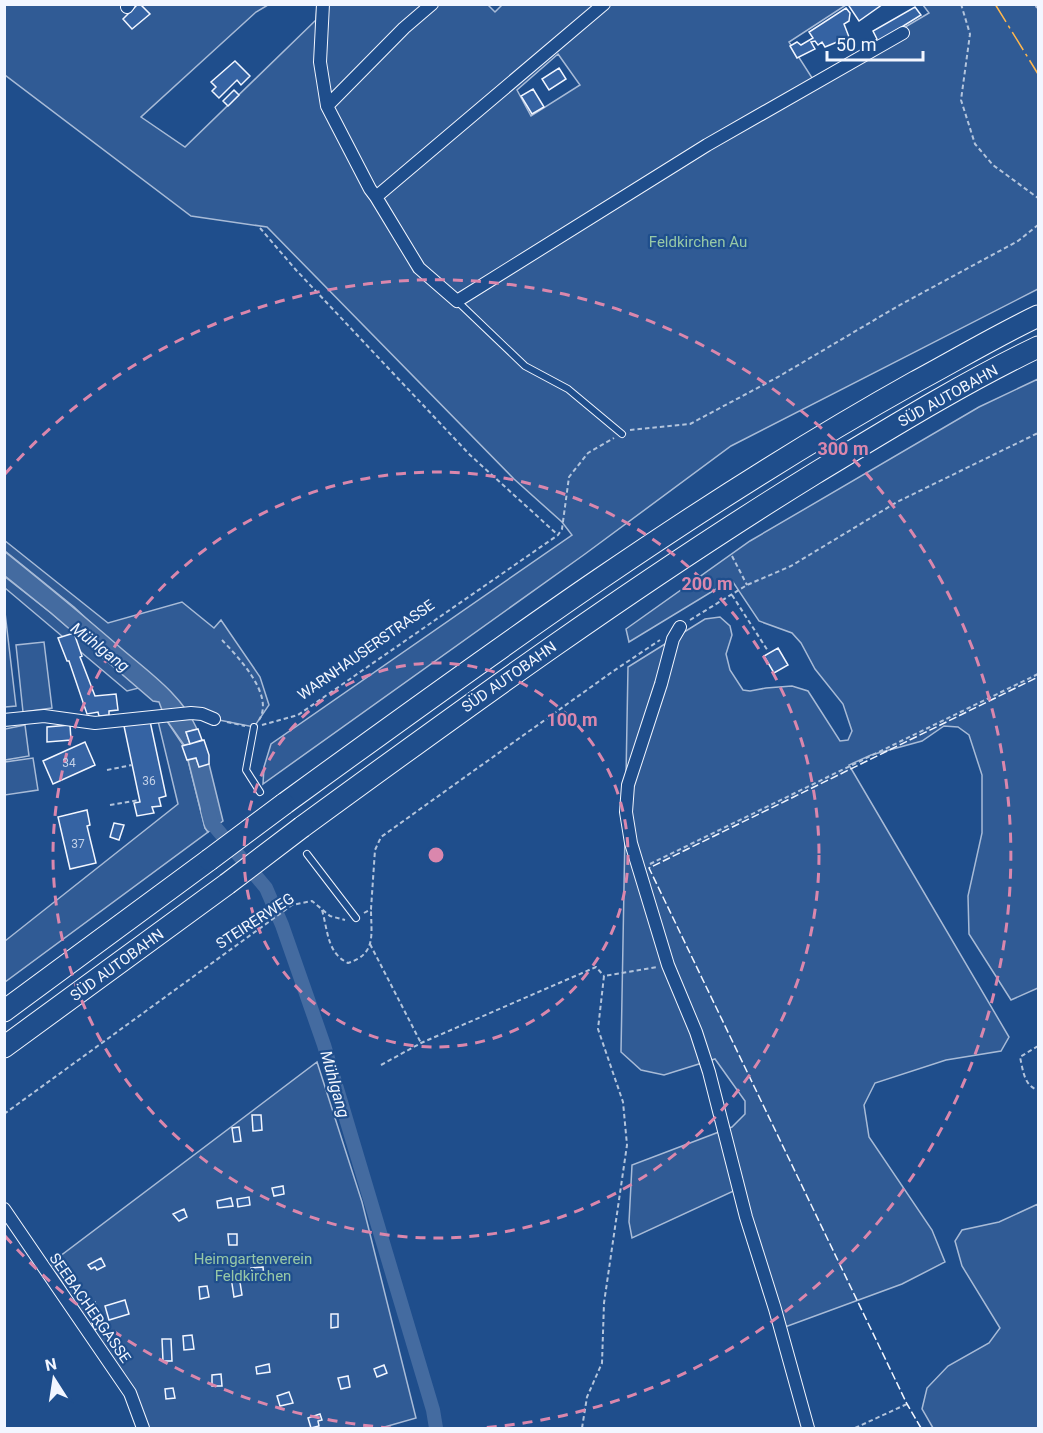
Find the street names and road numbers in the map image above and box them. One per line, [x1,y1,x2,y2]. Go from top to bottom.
street label: SÜD AUTOBAHN [895,361,1001,431]
street label: WARNHAUSERSTRASSE [294,596,438,704]
street label: SÜD AUTOBAHN [458,638,560,716]
street label: STEIRERWEG [213,889,297,953]
street label: SÜD AUTOBAHN [67,925,167,1005]
street label: SEEBACHERGASSE [45,1250,135,1367]

